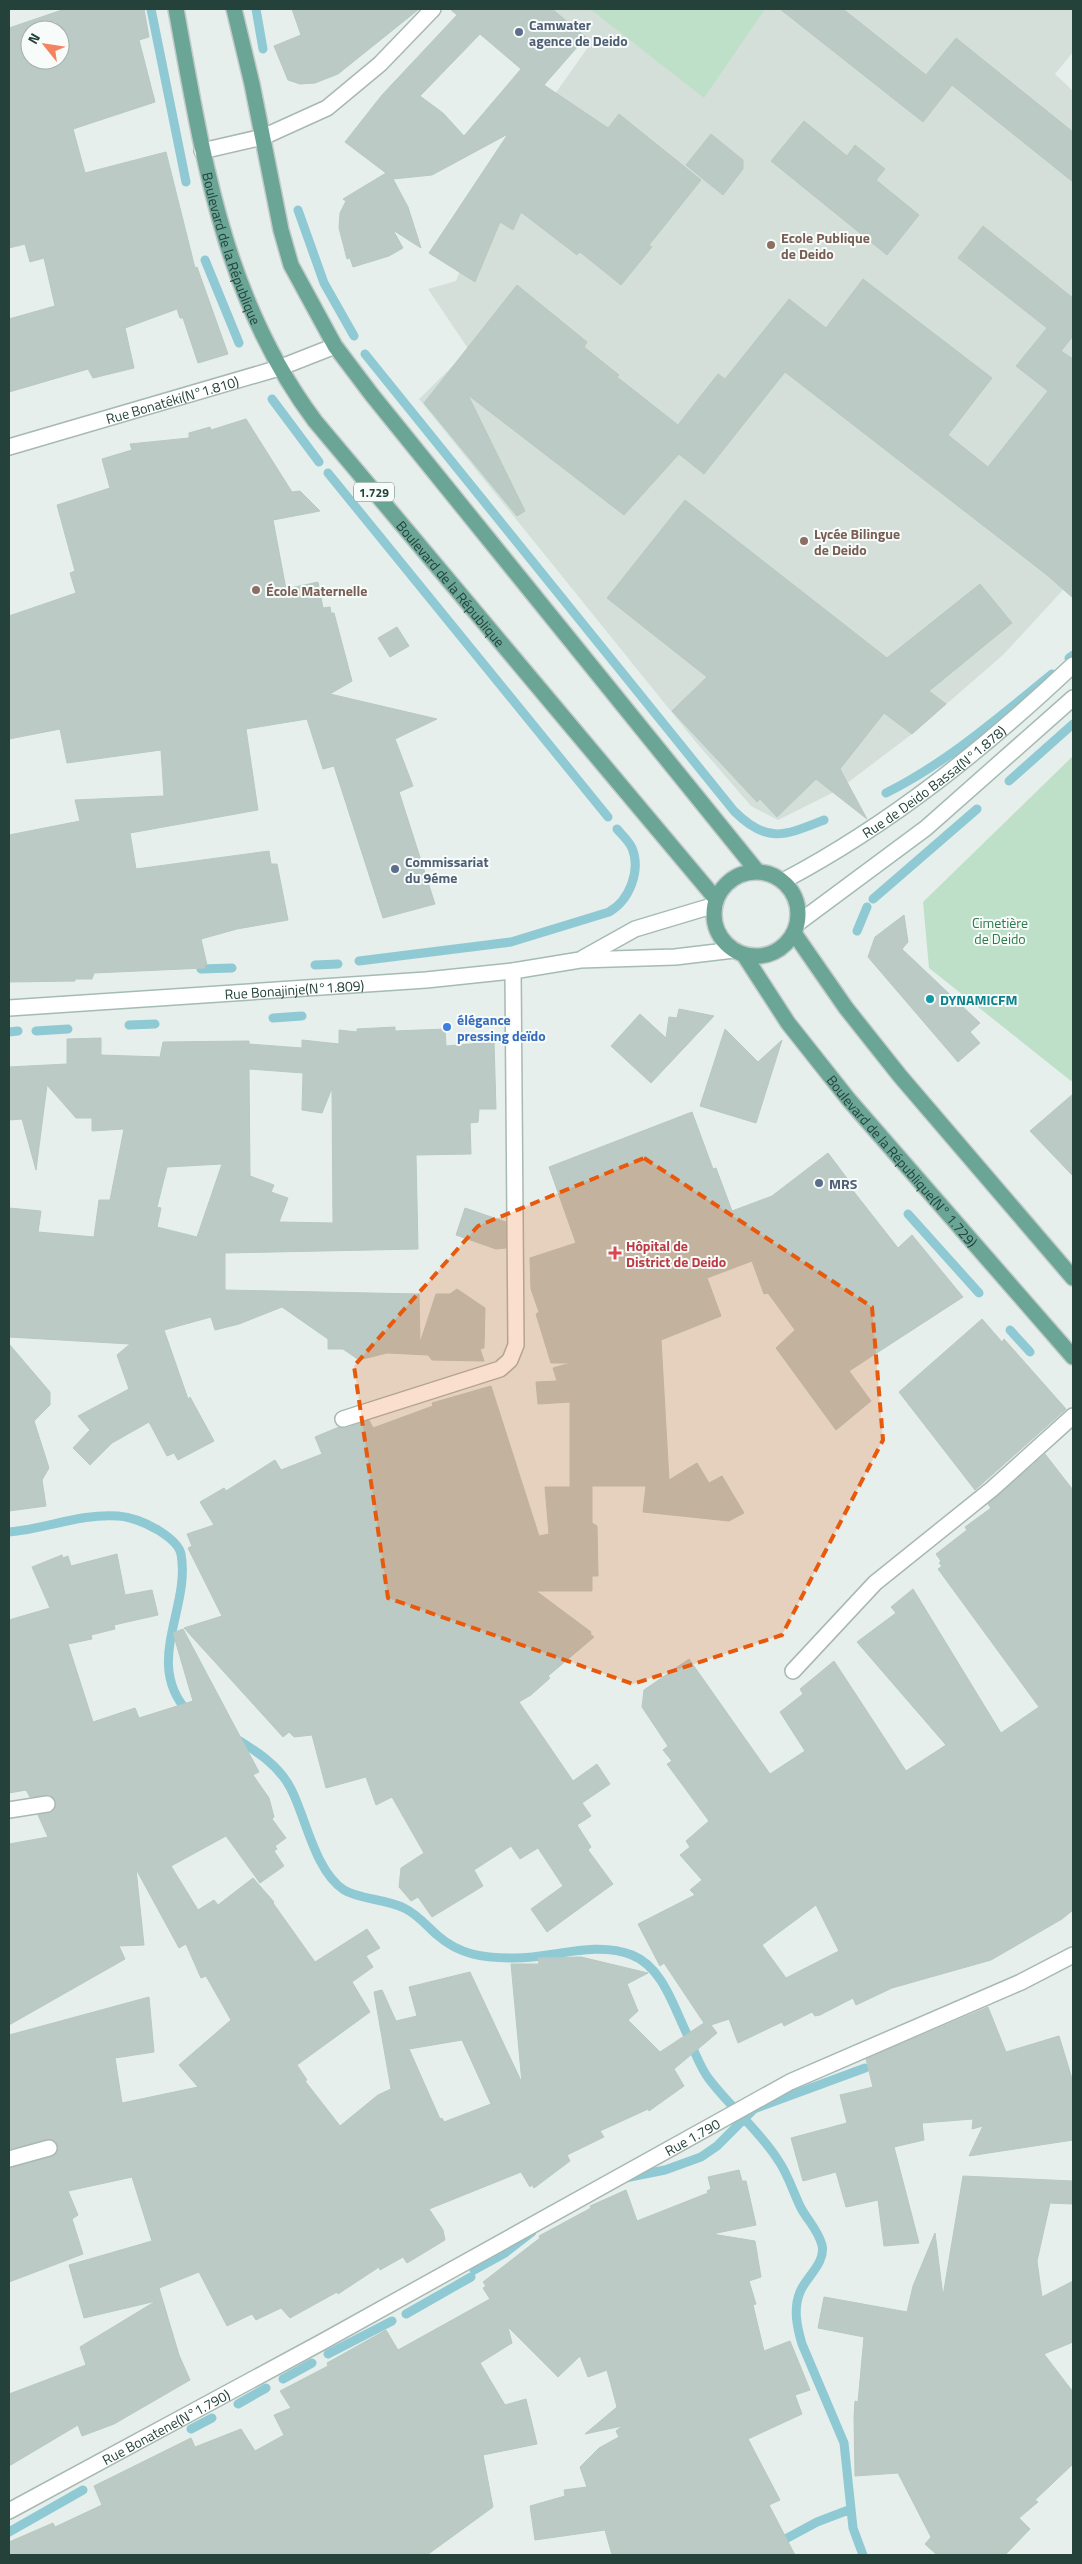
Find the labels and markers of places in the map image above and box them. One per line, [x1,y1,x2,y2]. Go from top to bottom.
place label: Camwater agence de Deido [529,14,628,51]
marker: Camwater agence de Deido [513,26,525,38]
place label: Ecole Publique de Deido [781,227,870,264]
marker: Ecole Publique de Deido [765,239,777,251]
place label: Lycée Bilingue de Deido [814,523,900,560]
marker: Lycée Bilingue de Deido [798,535,810,547]
place label: École Maternelle [266,580,368,601]
marker: École Maternelle [250,584,262,596]
place label: Commissariat du 9éme [405,851,488,888]
marker: Commissariat du 9éme [389,863,401,875]
place label: DYNAMICFM [940,989,1018,1010]
marker: DYNAMICFM [924,993,936,1005]
place label: élégance pressing deïdo [457,1009,546,1046]
marker: élégance pressing deïdo [441,1021,453,1033]
place label: MRS [829,1173,858,1194]
marker: MRS [813,1177,825,1189]
place label: Hôpital de District de Deido [626,1235,726,1272]
marker: Hôpital de District de Deido [608,1246,622,1260]

